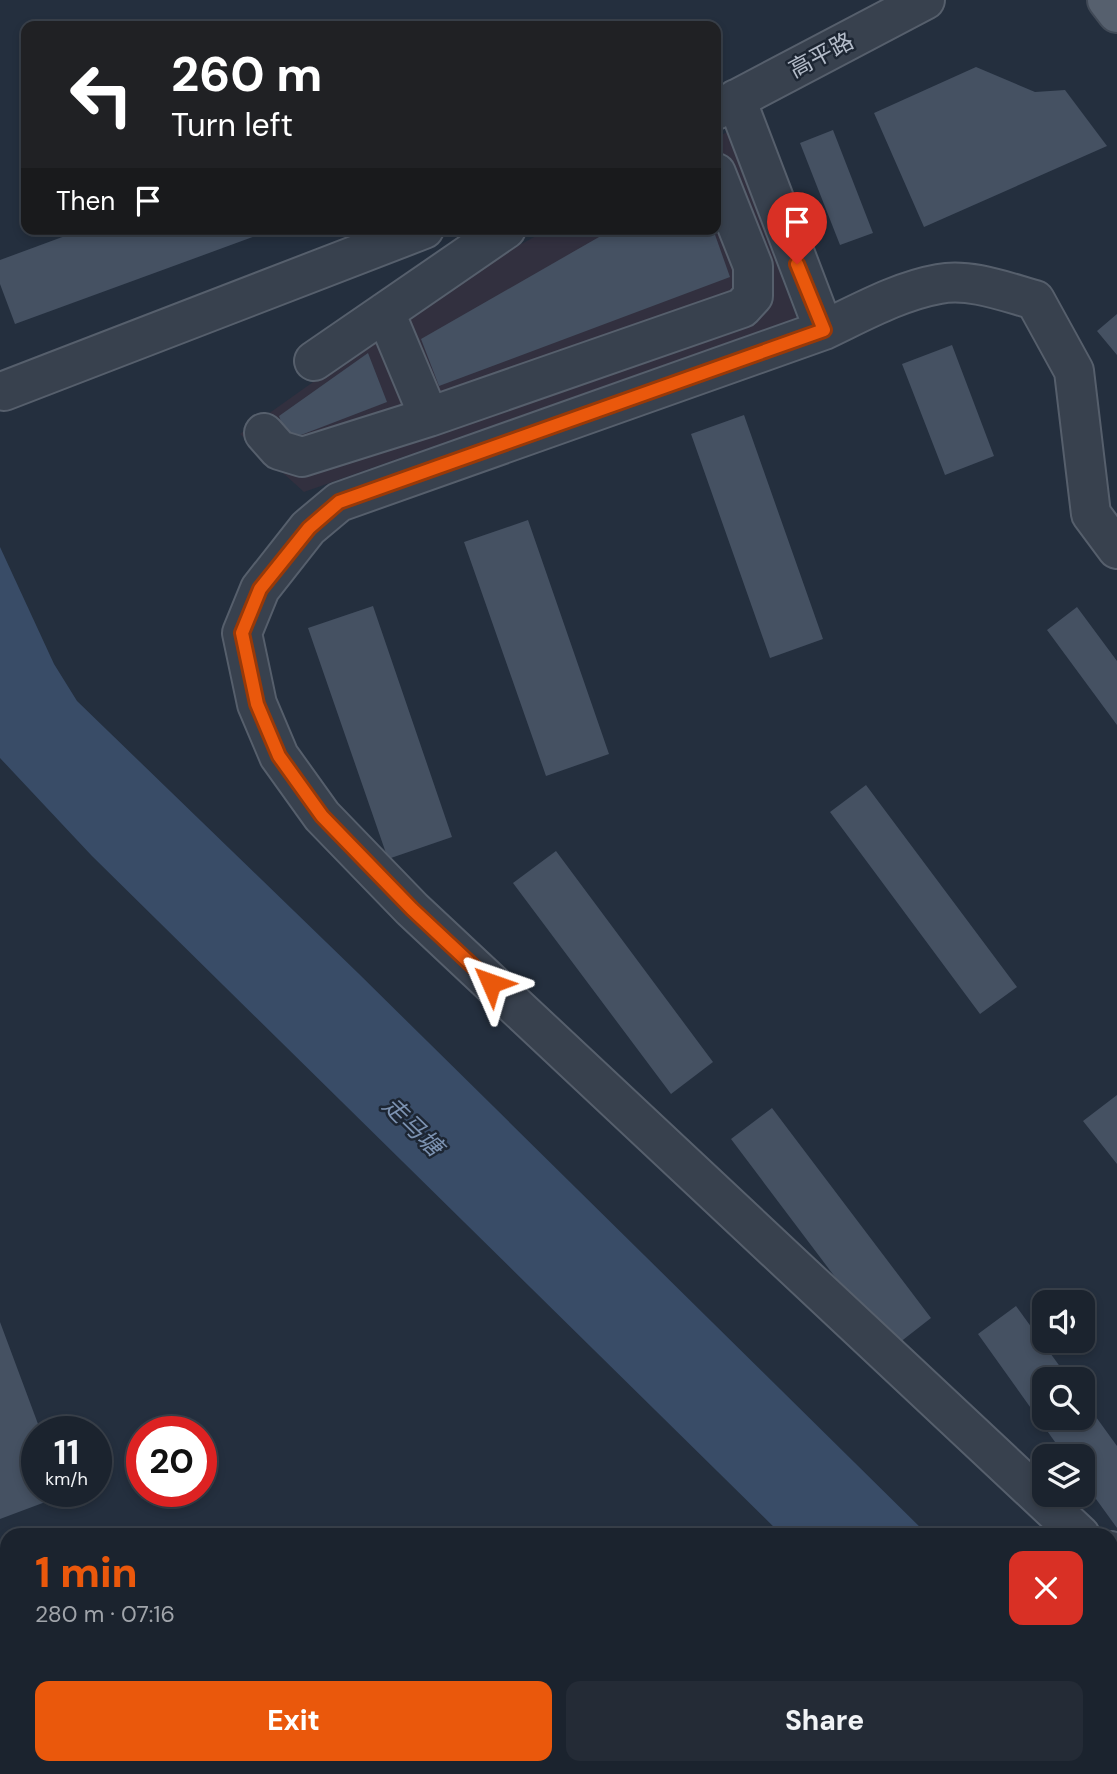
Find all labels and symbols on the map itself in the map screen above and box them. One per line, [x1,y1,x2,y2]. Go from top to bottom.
street label: 高平路 [783,26,859,84]
pin [767,192,827,264]
position arrow [454,946,528,1020]
water label: 走马塘 [376,1090,453,1165]
speed limit sign: 20 [126,1416,217,1507]

